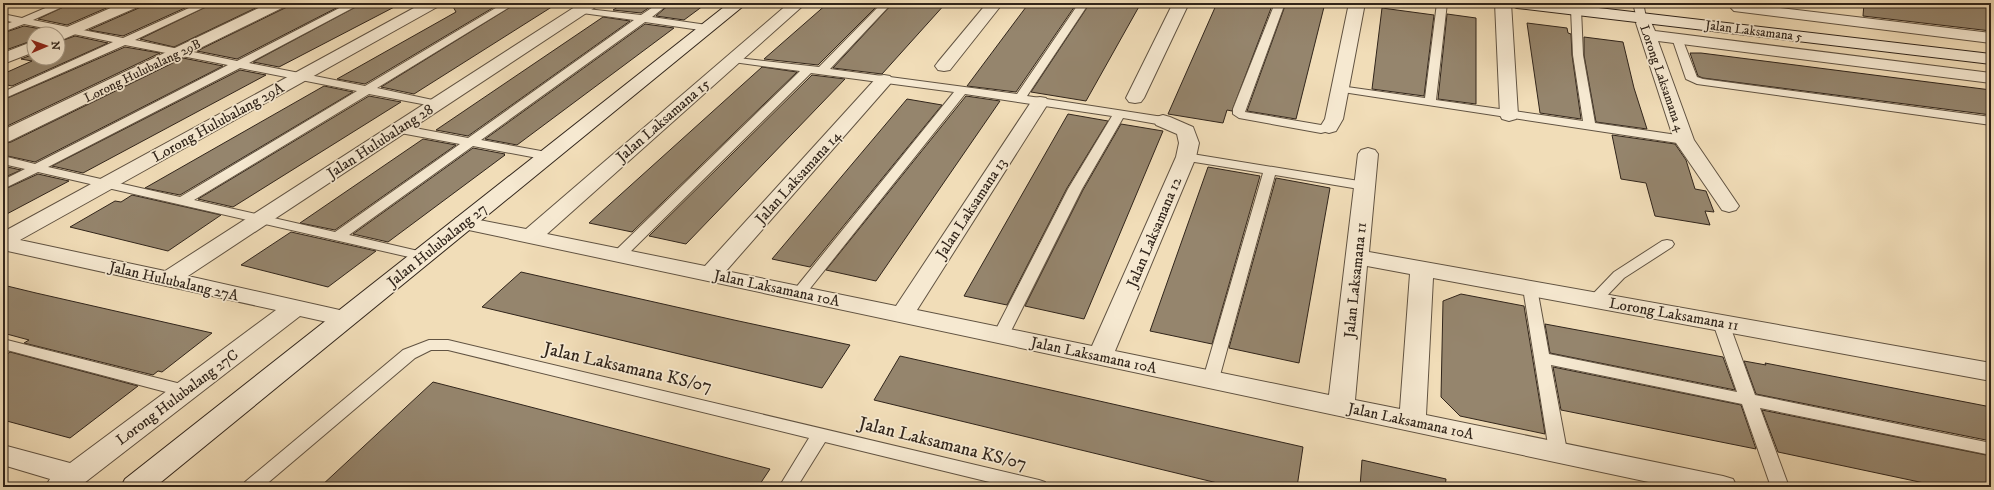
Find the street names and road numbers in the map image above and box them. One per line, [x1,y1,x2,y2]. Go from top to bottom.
street label: Jalan Laksamana 5 [1704,17,1804,45]
street label: Lorong Laksamana 4 [1636,23,1688,134]
street label: Lorong Hulubalang 29B [81,36,203,106]
street label: Jalan Laksamana 15 [611,74,714,168]
street label: Lorong Hulubalang 29A [149,78,288,167]
street label: Jalan Hulubalang 28 [322,100,437,184]
street label: Jalan Laksamana 14 [750,126,846,229]
street label: Jalan Laksamana 13 [931,154,1011,264]
street label: Jalan Laksamana 12 [1122,174,1186,292]
street label: Jalan Hulubalang 27 [382,199,491,293]
street label: Jalan Laksamana 11 [1340,221,1371,341]
street label: Jalan Hulubalang 27A [105,257,241,306]
street label: Jalan Laksamana 10A [710,265,842,311]
street label: Lorong Laksamana 11 [1608,294,1740,335]
street label: Jalan Laksamana 10A [1027,332,1159,378]
street label: Jalan Laksamana KS/07 [540,337,714,398]
street label: Lorong Hulubalang 27C [112,345,242,450]
street label: Jalan Laksamana 10A [1344,398,1476,444]
street label: Jalan Laksamana KS/07 [855,412,1029,475]

